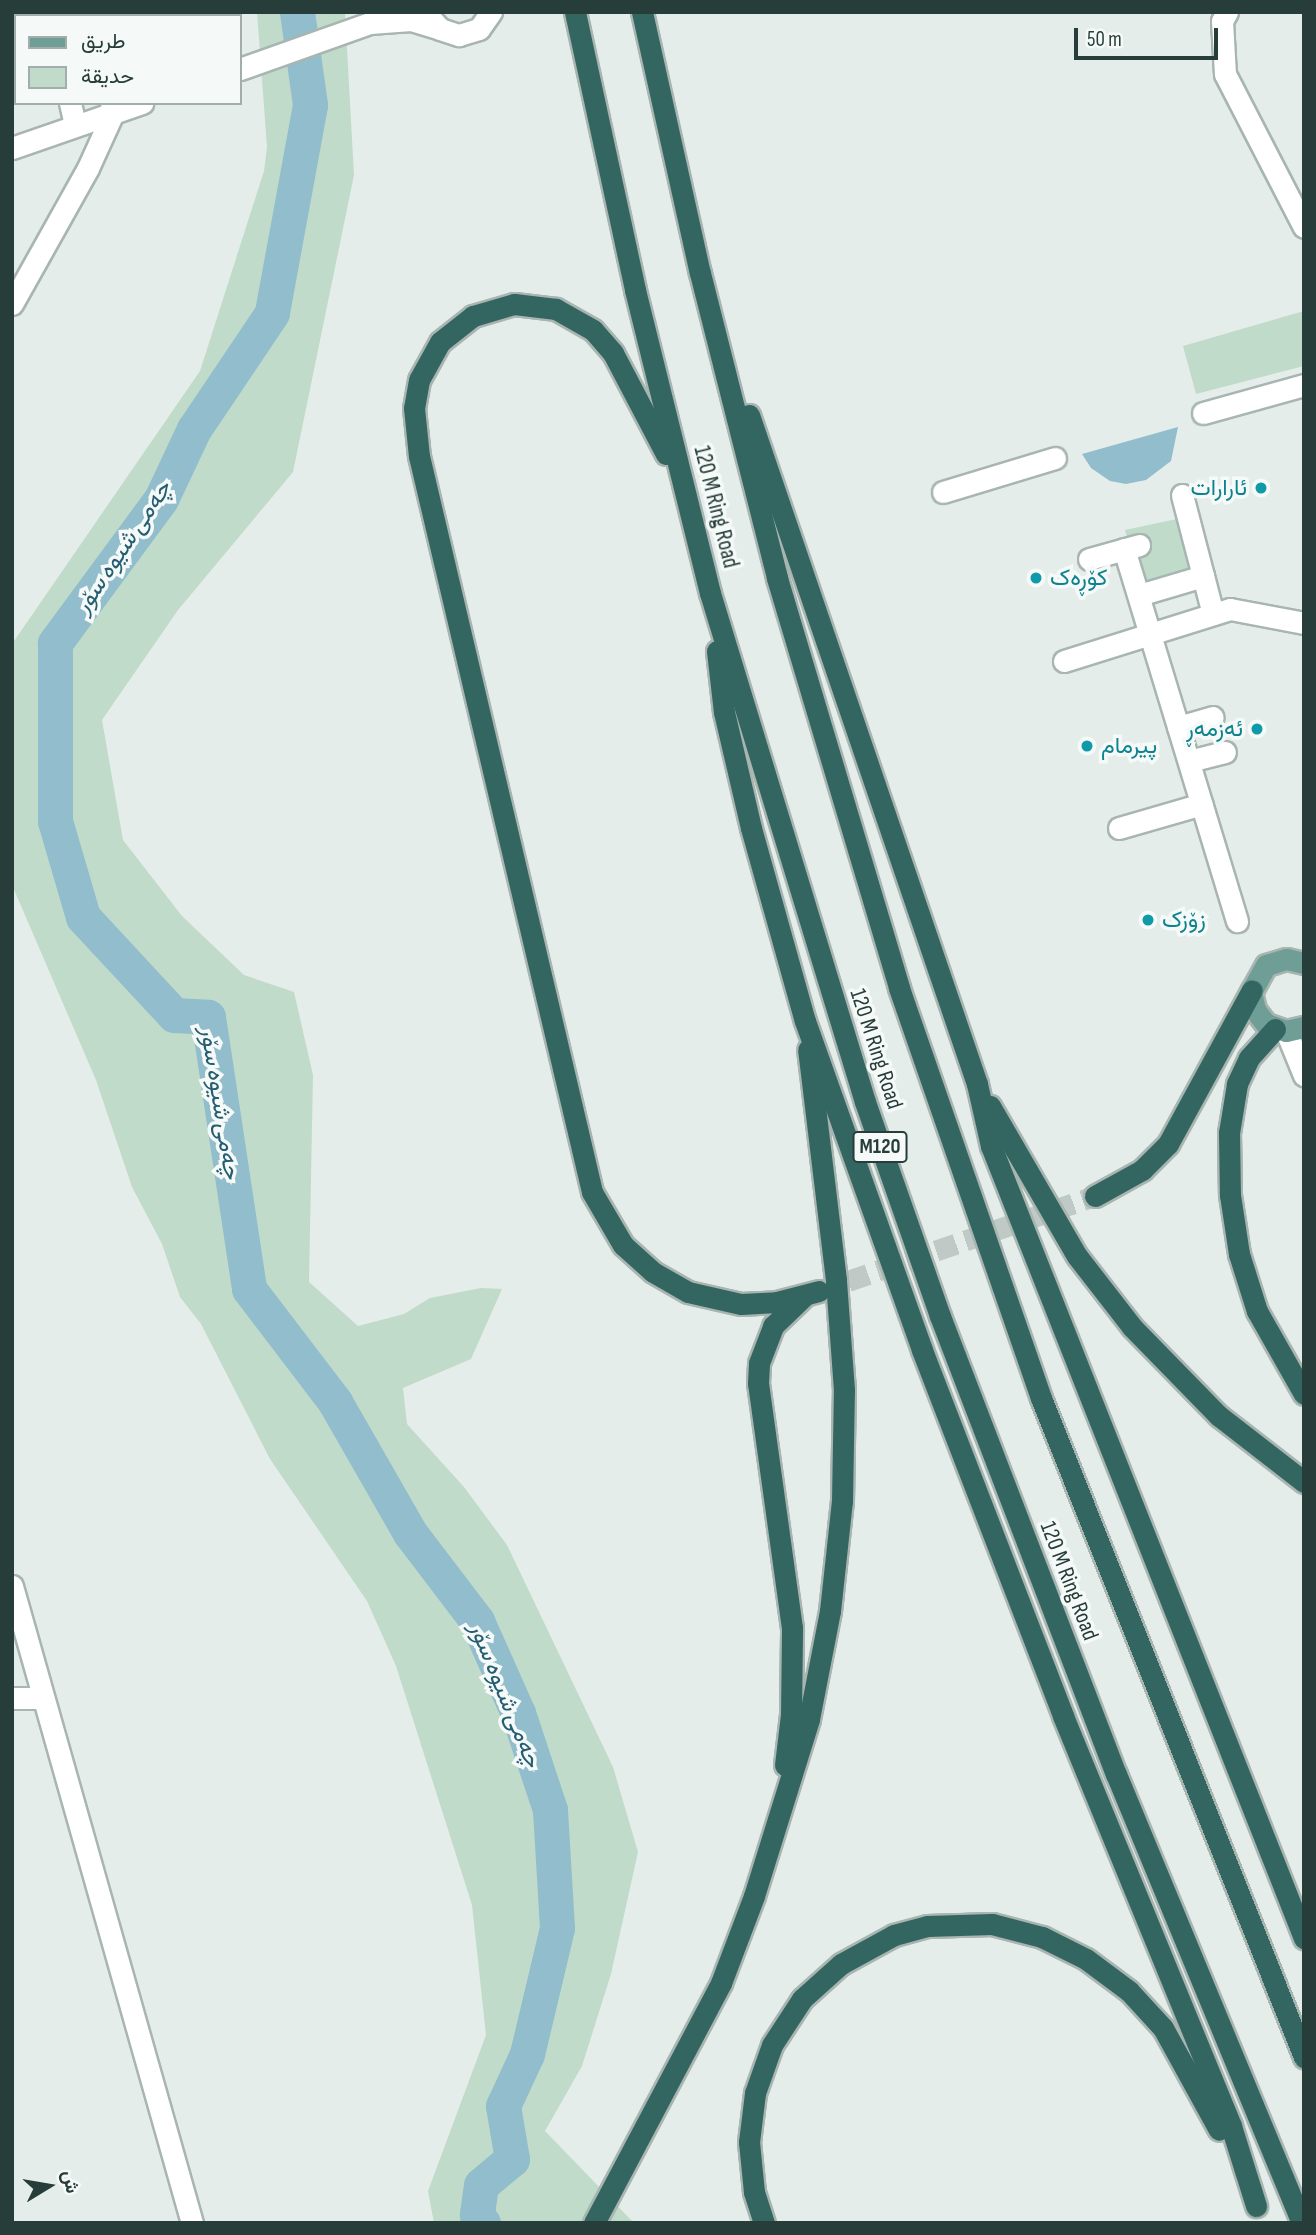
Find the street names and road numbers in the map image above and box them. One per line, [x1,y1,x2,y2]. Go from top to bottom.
street label: 120 M Ring Road [688,443,744,571]
street label: 120 M Ring Road [844,985,908,1113]
road number: M120 [852,1130,908,1164]
street label: 120 M Ring Road [1034,1518,1104,1644]

